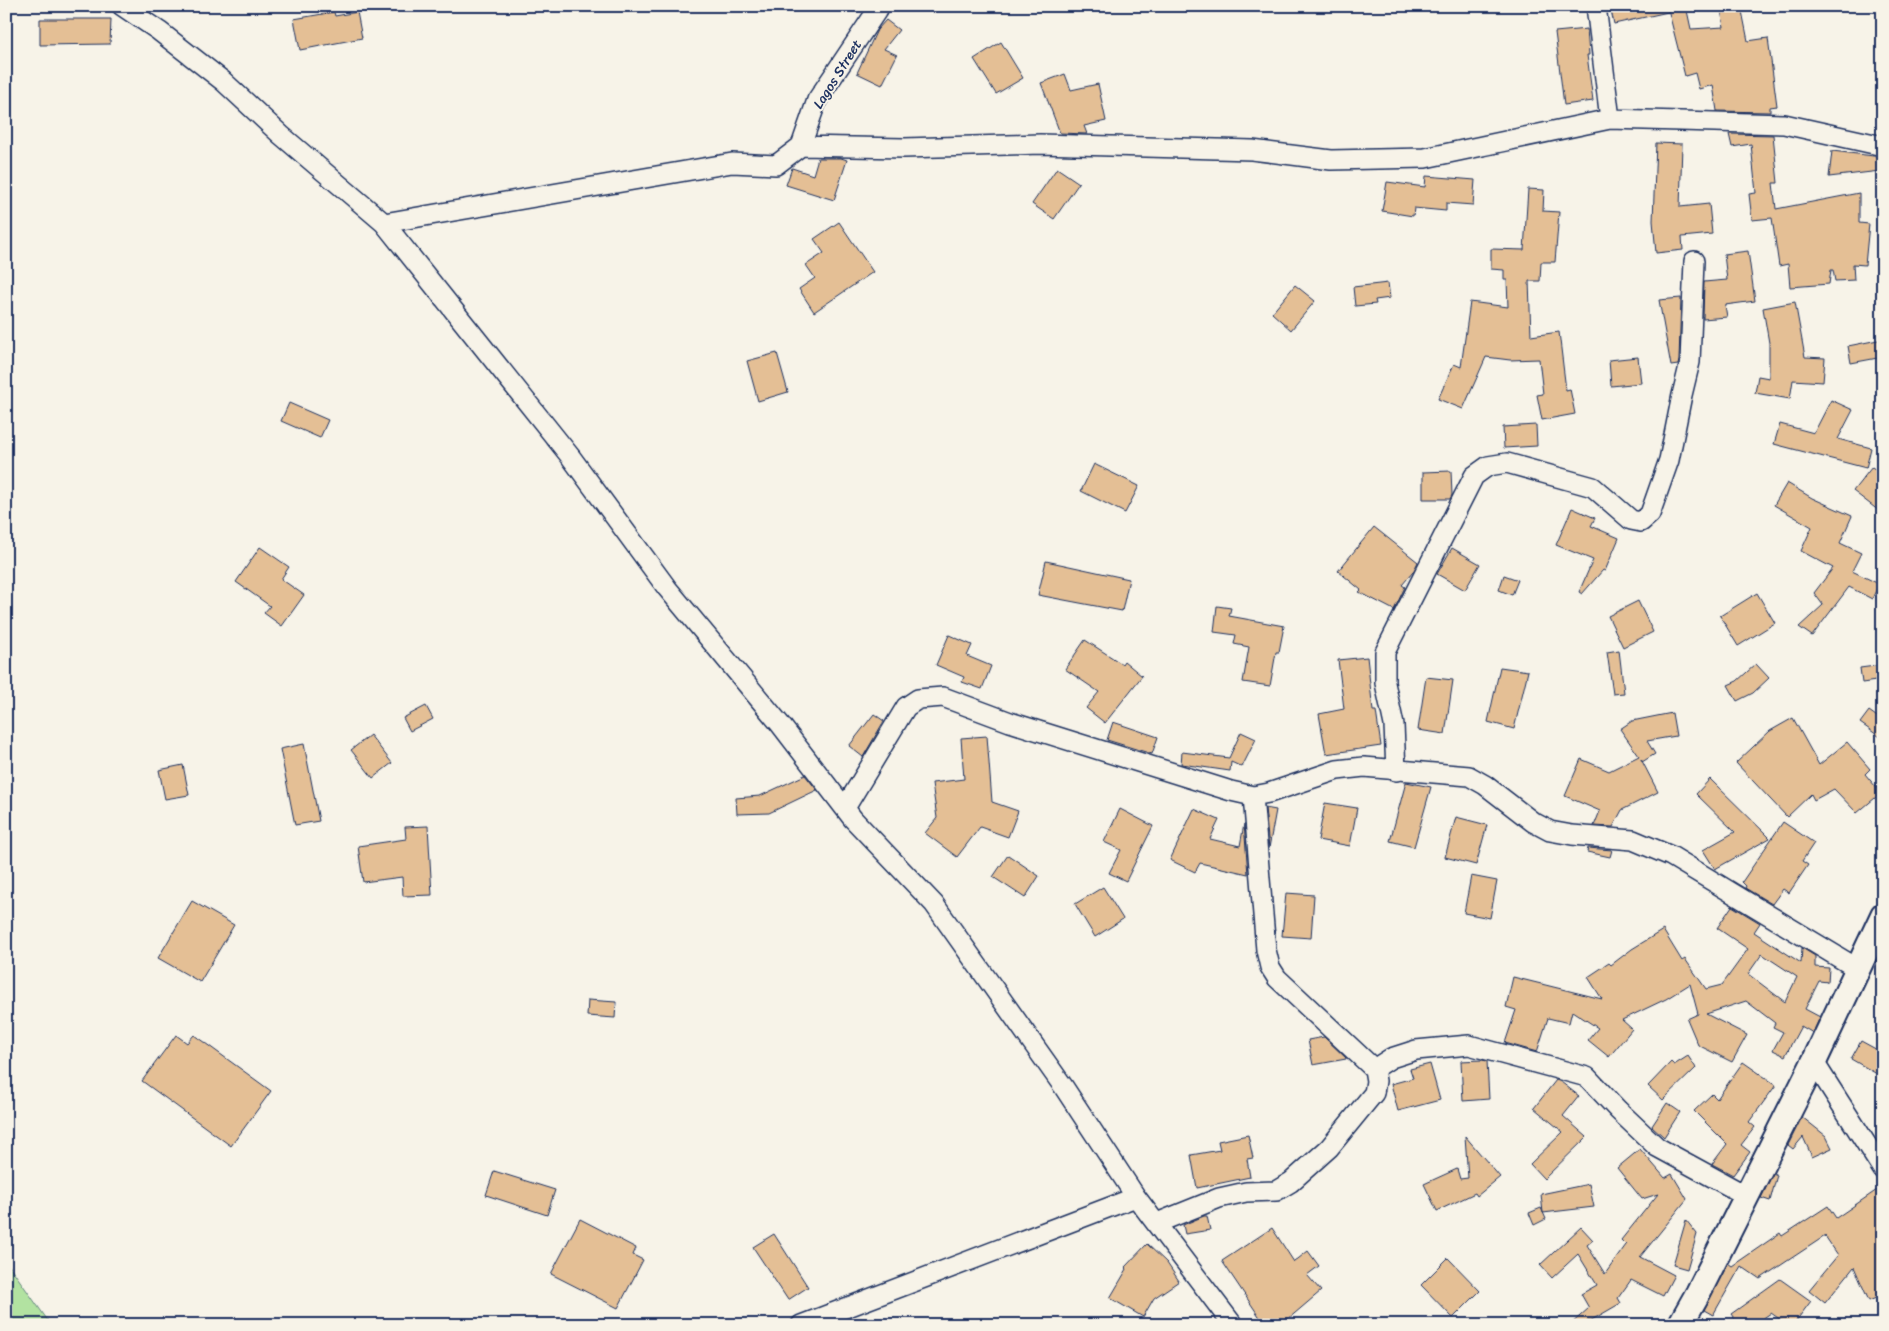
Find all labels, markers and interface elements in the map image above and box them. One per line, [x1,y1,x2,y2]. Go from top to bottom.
street label: Lagos Street [806,35,869,114]

